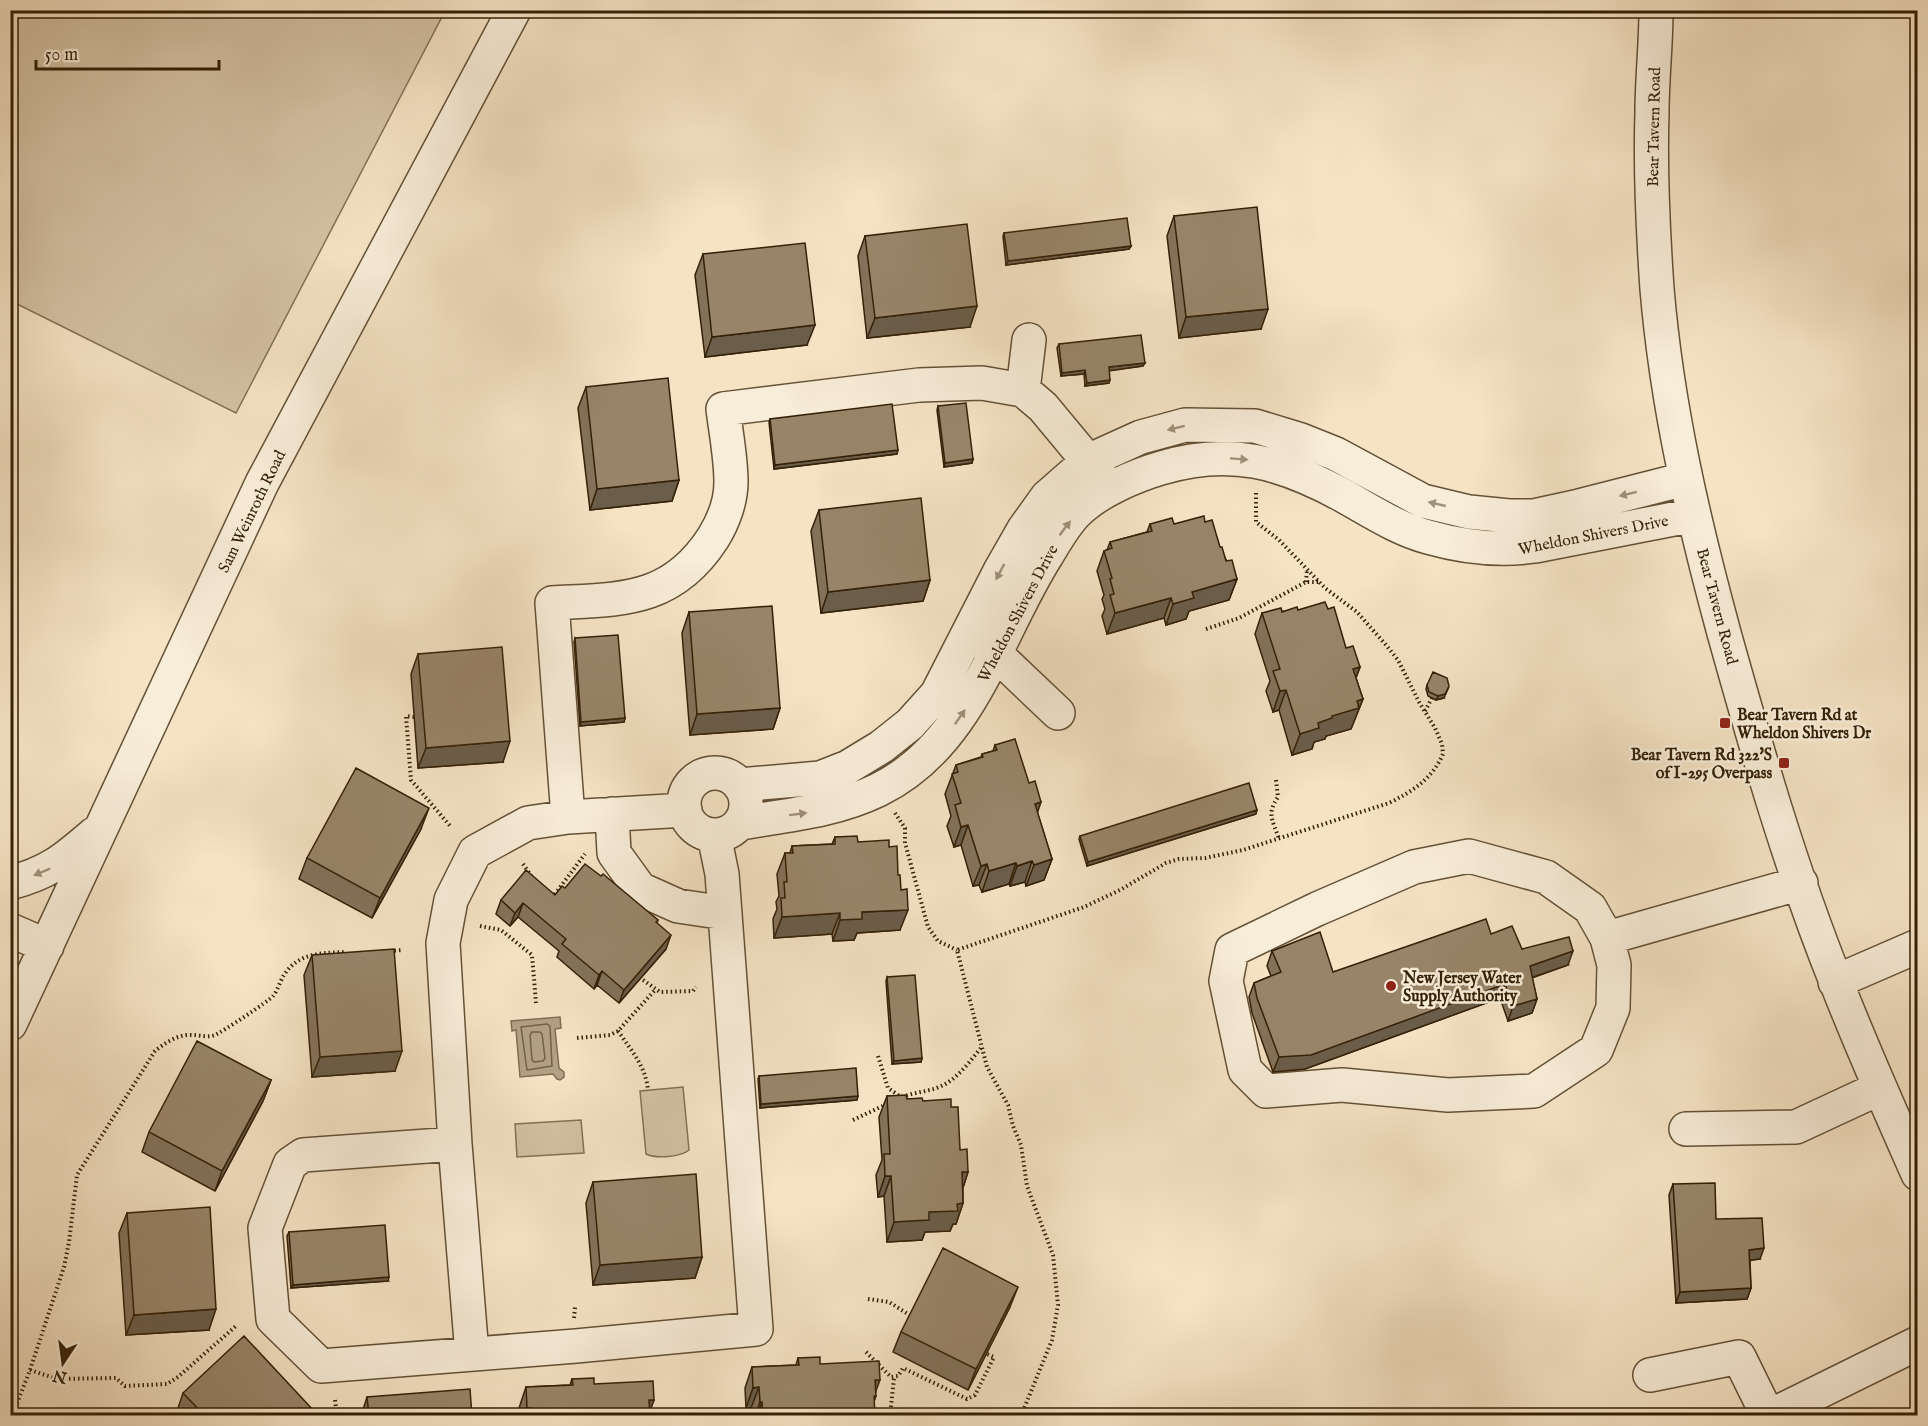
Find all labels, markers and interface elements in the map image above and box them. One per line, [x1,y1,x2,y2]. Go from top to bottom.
scale bar [36,33,219,71]
text: 50 m [45,44,78,67]
street label: Bear Tavern Road [1644,67,1666,187]
one-way arrow [1166,424,1184,433]
street label: Sam Weinroth Road [214,447,291,576]
one-way arrow [1230,454,1249,463]
one-way arrow [1619,489,1638,499]
one-way arrow [1428,499,1446,509]
street label: Wheldon Shivers Drive [1517,512,1670,560]
one-way arrow [1059,521,1071,536]
street label: Wheldon Shivers Drive [974,542,1063,686]
street label: Bear Tavern Road [1691,546,1741,667]
one-way arrow [995,563,1004,580]
place label: Bear Tavern Rd at Wheldon Shivers Dr [1736,706,1871,744]
one-way arrow [954,709,966,725]
marker: Bear Tavern Rd at Wheldon Shivers Dr [1718,716,1732,730]
place label: Bear Tavern Rd 322'S of I-295 Overpass [1631,746,1772,784]
marker: Bear Tavern Rd 322'S of I-295 Overpass [1777,756,1791,770]
one-way arrow [789,809,808,819]
one-way arrow [33,867,51,877]
place label: New Jersey Water Supply Authority [1402,969,1521,1007]
marker: New Jersey Water Supply Authority [1384,979,1398,993]
north arrow [33,1333,93,1393]
text: N [51,1364,70,1387]

